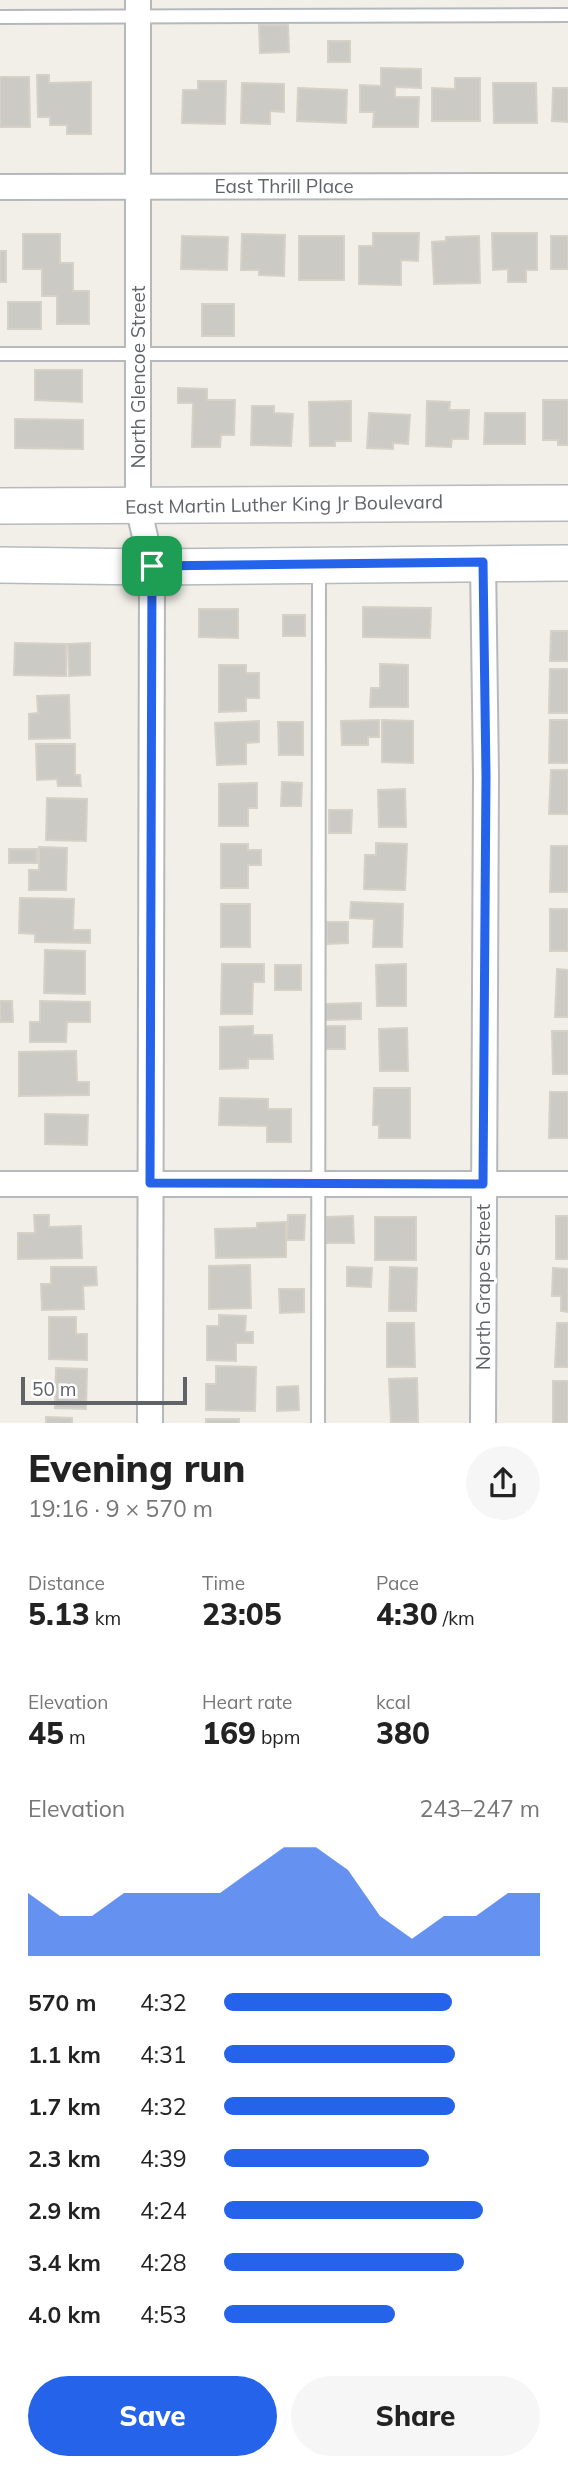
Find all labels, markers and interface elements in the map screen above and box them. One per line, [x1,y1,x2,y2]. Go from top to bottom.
street label: East Thrill Place [214,174,354,198]
street label: North Glencoe Street [126,285,150,468]
street label: East Martin Luther King Jr Boulevard [125,489,443,519]
pin [122,536,182,596]
icon: arrive [133,547,171,585]
street label: North Grape Street [471,1203,495,1370]
scale bar [21,1374,187,1406]
text: 50 m [32,1377,76,1401]
text: Evening run [28,1444,246,1492]
button: share [466,1446,540,1520]
text: 19:16 · 9 × 570 m [28,1494,213,1523]
text: Distance [28,1571,105,1595]
text: Time [202,1571,245,1595]
text: Pace [376,1571,419,1595]
text: 5.13 [28,1595,90,1633]
text: 23:05 [202,1595,282,1633]
text: 4:30 [376,1595,438,1633]
text: km [90,1606,121,1630]
text: /km [438,1606,475,1630]
text: Elevation [28,1690,108,1714]
text: Heart rate [202,1690,292,1714]
text: kcal [376,1690,411,1714]
text: 45 [28,1714,64,1752]
text: 169 [202,1714,256,1752]
text: 380 [376,1714,430,1752]
text: m [64,1725,86,1749]
text: bpm [256,1725,300,1749]
text: Elevation [28,1794,125,1823]
text: 243–247 m [419,1794,540,1823]
text: 570 m [28,1988,96,2017]
text: 4:32 [140,1988,187,2017]
text: 1.1 km [28,2040,101,2069]
text: 4:31 [140,2040,187,2069]
text: 1.7 km [28,2092,101,2121]
text: 4:32 [140,2092,187,2121]
text: 2.3 km [28,2144,101,2173]
text: 4:39 [140,2144,187,2173]
text: 2.9 km [28,2196,101,2225]
text: 4:24 [140,2196,187,2225]
text: 3.4 km [28,2248,101,2277]
text: 4:28 [140,2248,187,2277]
text: 4.0 km [28,2300,101,2329]
text: 4:53 [140,2300,187,2329]
button: Save [28,2376,277,2456]
button: Share [291,2376,540,2456]

